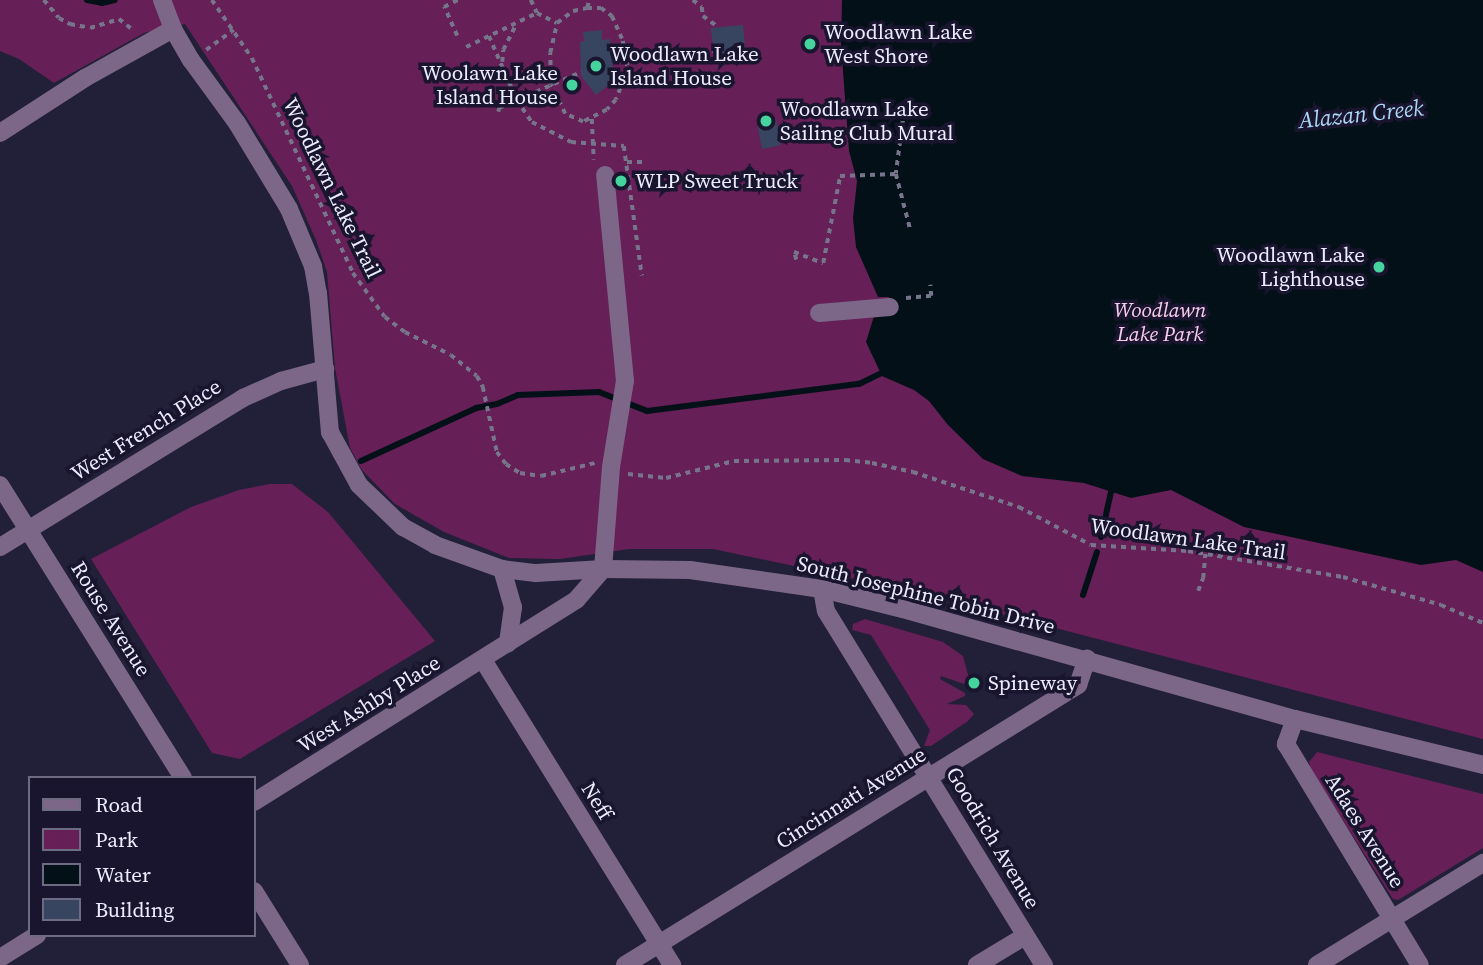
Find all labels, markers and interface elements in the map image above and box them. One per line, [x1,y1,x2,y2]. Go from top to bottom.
place label: Woodlawn Lake West Shore [824,19,973,69]
marker: Woodlawn Lake West Shore [802,36,818,52]
place label: Woodlawn Lake Island House [610,41,759,91]
marker: Woodlawn Lake Island House [588,58,604,74]
place label: Woolawn Lake Island House [421,60,558,110]
marker: Woolawn Lake Island House [564,77,580,93]
street label: Woodlawn Lake Trail [277,94,387,282]
water label: Alazan Creek [1297,94,1425,134]
place label: Woodlawn Lake Sailing Club Mural [780,96,954,146]
marker: Woodlawn Lake Sailing Club Mural [758,113,774,129]
place label: WLP Sweet Truck [635,168,798,194]
marker: WLP Sweet Truck [613,173,629,189]
place label: Woodlawn Lake Lighthouse [1216,242,1365,292]
marker: Woodlawn Lake Lighthouse [1371,259,1387,275]
park label: Woodlawn Lake Park [1114,297,1206,347]
street label: West French Place [67,374,225,486]
street label: Woodlawn Lake Trail [1088,513,1288,565]
street label: South Josephine Tobin Drive [794,551,1058,639]
street label: Rouse Avenue [66,557,156,681]
street label: West Ashby Place [293,650,445,758]
place label: Spineway [988,670,1077,696]
marker: Spineway [966,675,982,691]
street label: Cincinnati Avenue [771,742,931,854]
street label: Goodrich Avenue [941,763,1045,913]
street label: Adaes Avenue [1320,769,1410,893]
legend [28,776,256,937]
street label: Neff [576,778,618,824]
text: Road [95,790,143,819]
text: Park [95,825,138,854]
text: Water [95,860,151,889]
text: Building [95,895,174,924]

